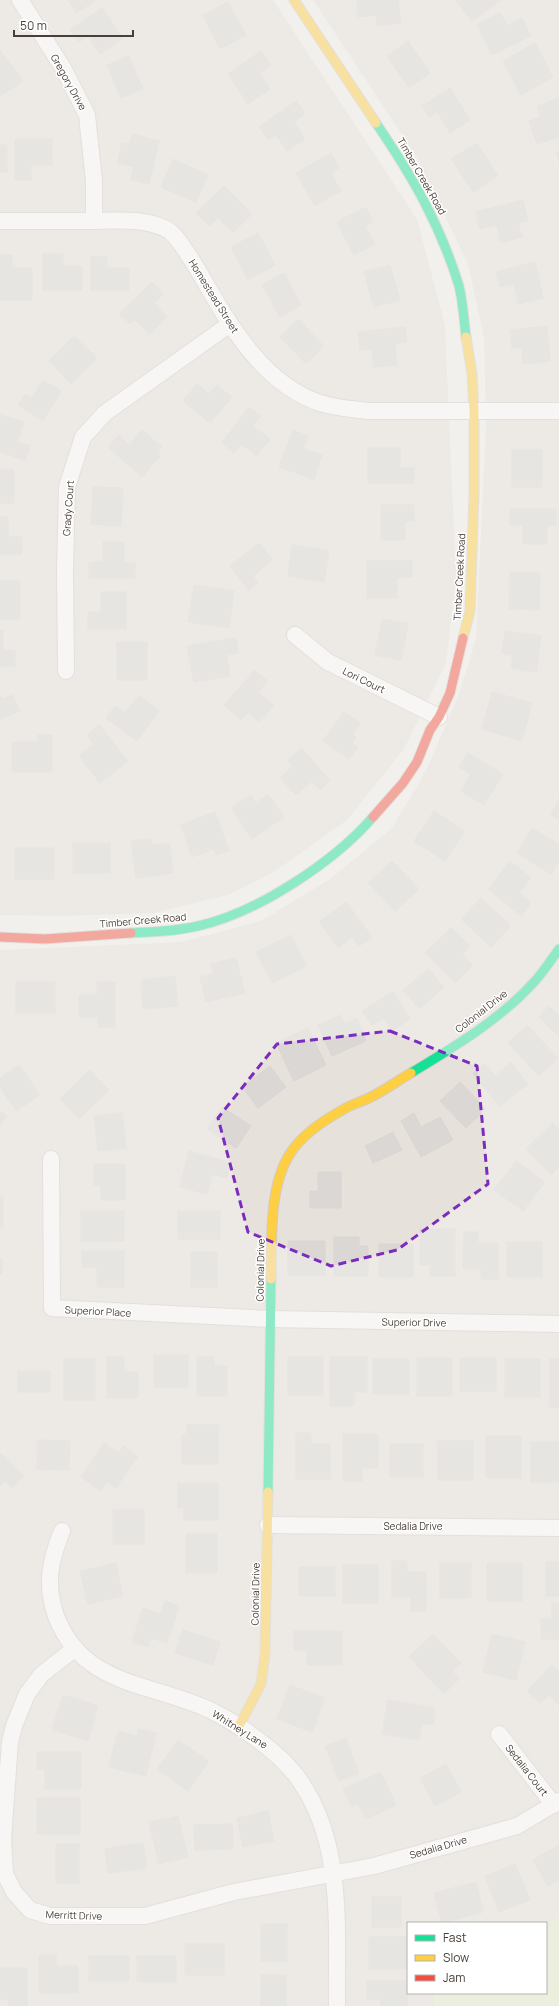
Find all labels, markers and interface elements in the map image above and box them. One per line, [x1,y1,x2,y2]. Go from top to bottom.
scale bar [14,12,133,38]
text: 50 m [20,17,47,34]
street label: Gregory Drive [48,51,90,113]
street label: Timber Creek Road [394,135,450,217]
street label: Homestead Street [186,256,242,336]
street label: Grady Court [59,480,77,536]
street label: Timber Creek Road [450,533,468,621]
street label: Lori Court [340,664,388,696]
street label: Timber Creek Road [99,909,187,931]
street label: Colonial Drive [452,986,510,1036]
street label: Colonial Drive [252,1238,268,1302]
street label: Superior Place [64,1302,132,1320]
street label: Superior Drive [382,1314,447,1330]
street label: Sedalia Drive [383,1519,443,1533]
street label: Colonial Drive [247,1562,263,1626]
street label: Whitney Lane [210,1706,271,1752]
street label: Sedalia Court [502,1741,552,1799]
street label: Sedalia Drive [408,1832,468,1862]
street label: Merritt Drive [45,1907,103,1923]
legend [407,1922,547,1994]
text: Fast [443,1929,467,1946]
text: Slow [443,1949,469,1966]
text: Jam [443,1969,465,1986]

